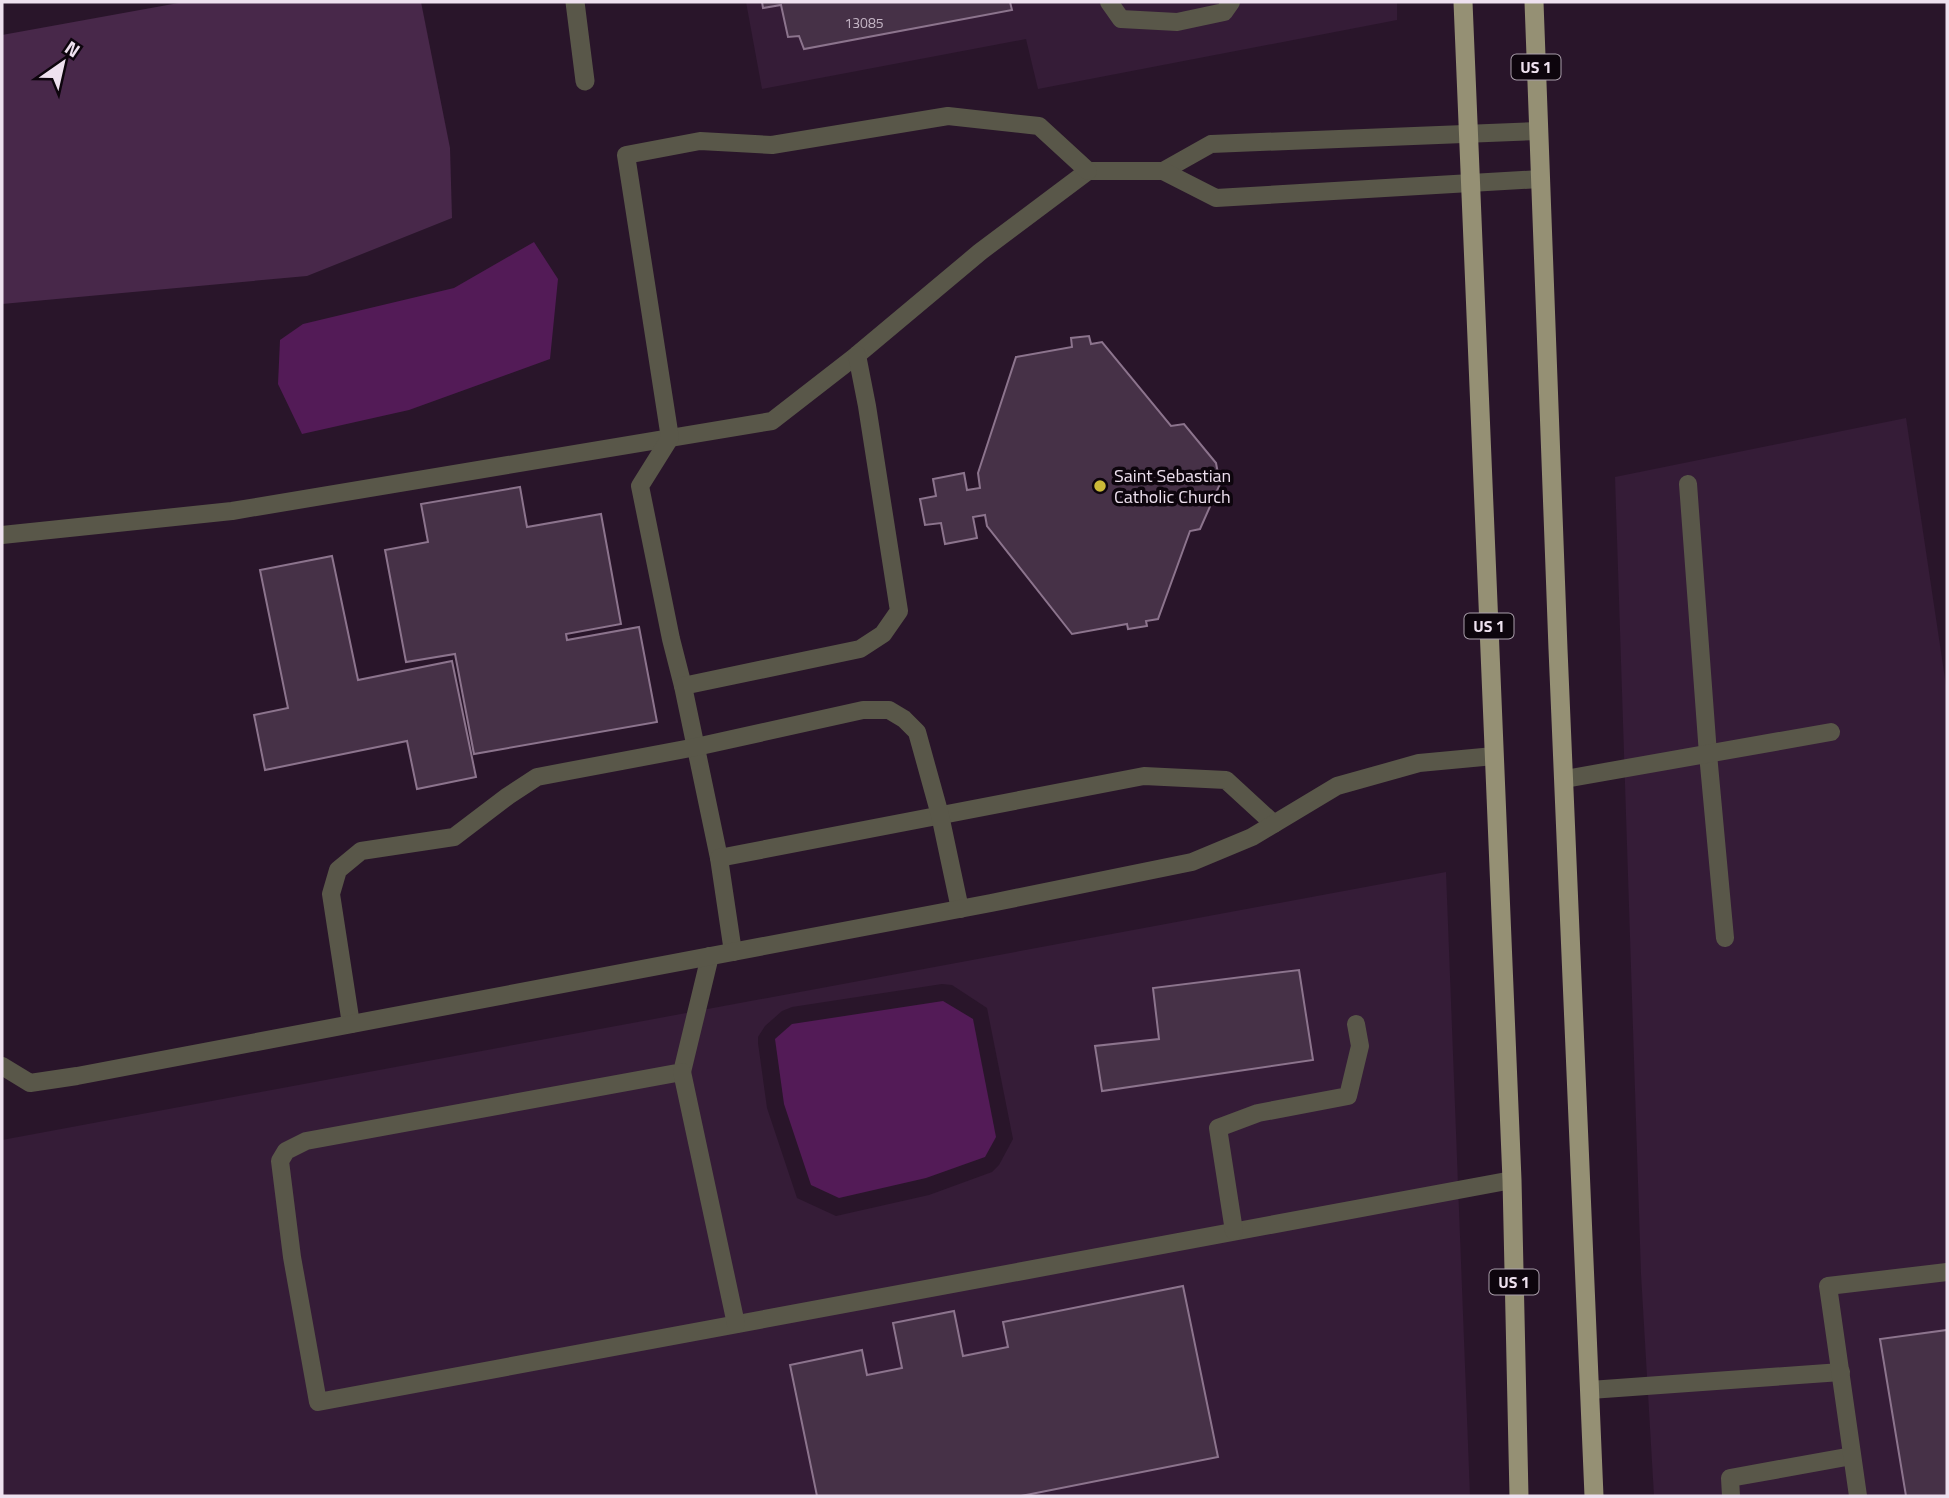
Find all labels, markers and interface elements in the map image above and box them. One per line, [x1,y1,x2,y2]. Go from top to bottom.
house number: 13085 [844,12,884,33]
north arrow [28,28,98,98]
text: N [59,33,86,64]
road number: US 1 [1512,54,1560,80]
place label: Saint Sebastian Catholic Church [1114,462,1231,510]
marker: Saint Sebastian Catholic Church [1092,478,1108,494]
road number: US 1 [1464,614,1514,638]
road number: US 1 [1490,1270,1538,1294]

